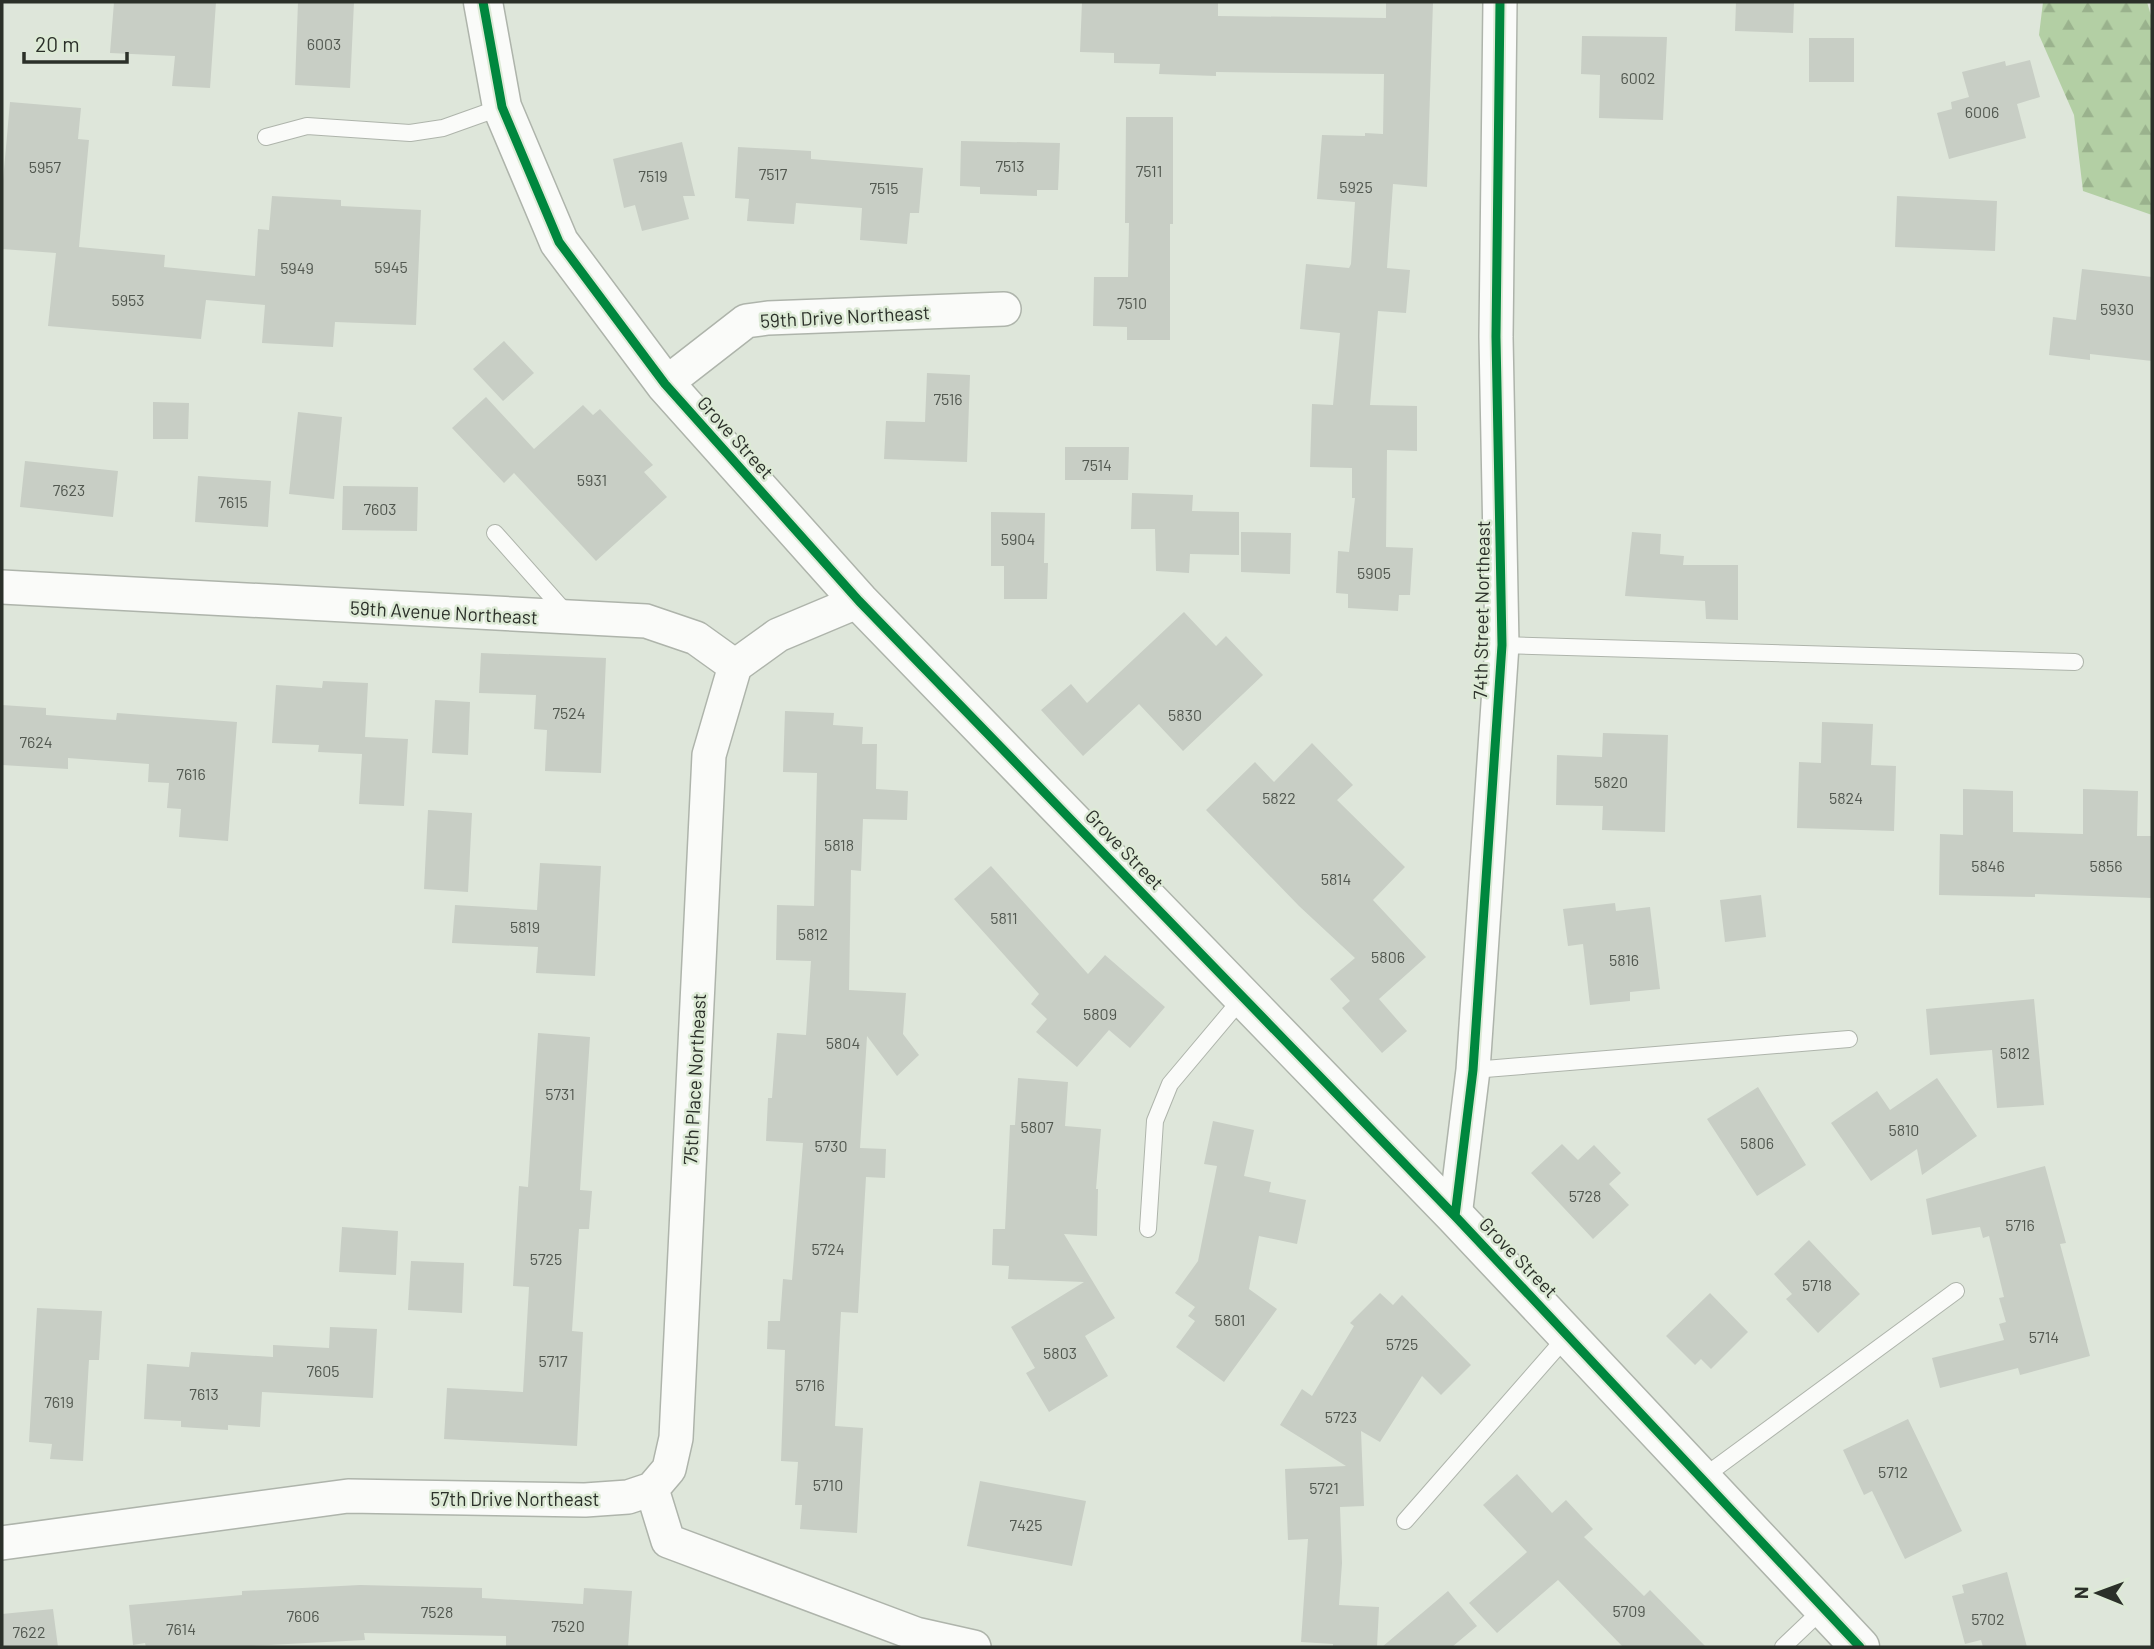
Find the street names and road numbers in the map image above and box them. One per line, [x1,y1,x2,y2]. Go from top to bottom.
street label: 59th Drive Northeast [760,300,930,332]
street label: Grove Street [693,391,779,483]
street label: 74th Street Northeast [1468,520,1494,700]
street label: 59th Avenue Northeast [350,596,538,628]
street label: Grove Street [1081,804,1169,894]
street label: 75th Place Northeast [678,993,710,1165]
street label: Grove Street [1475,1212,1563,1302]
street label: 57th Drive Northeast [430,1487,600,1510]

